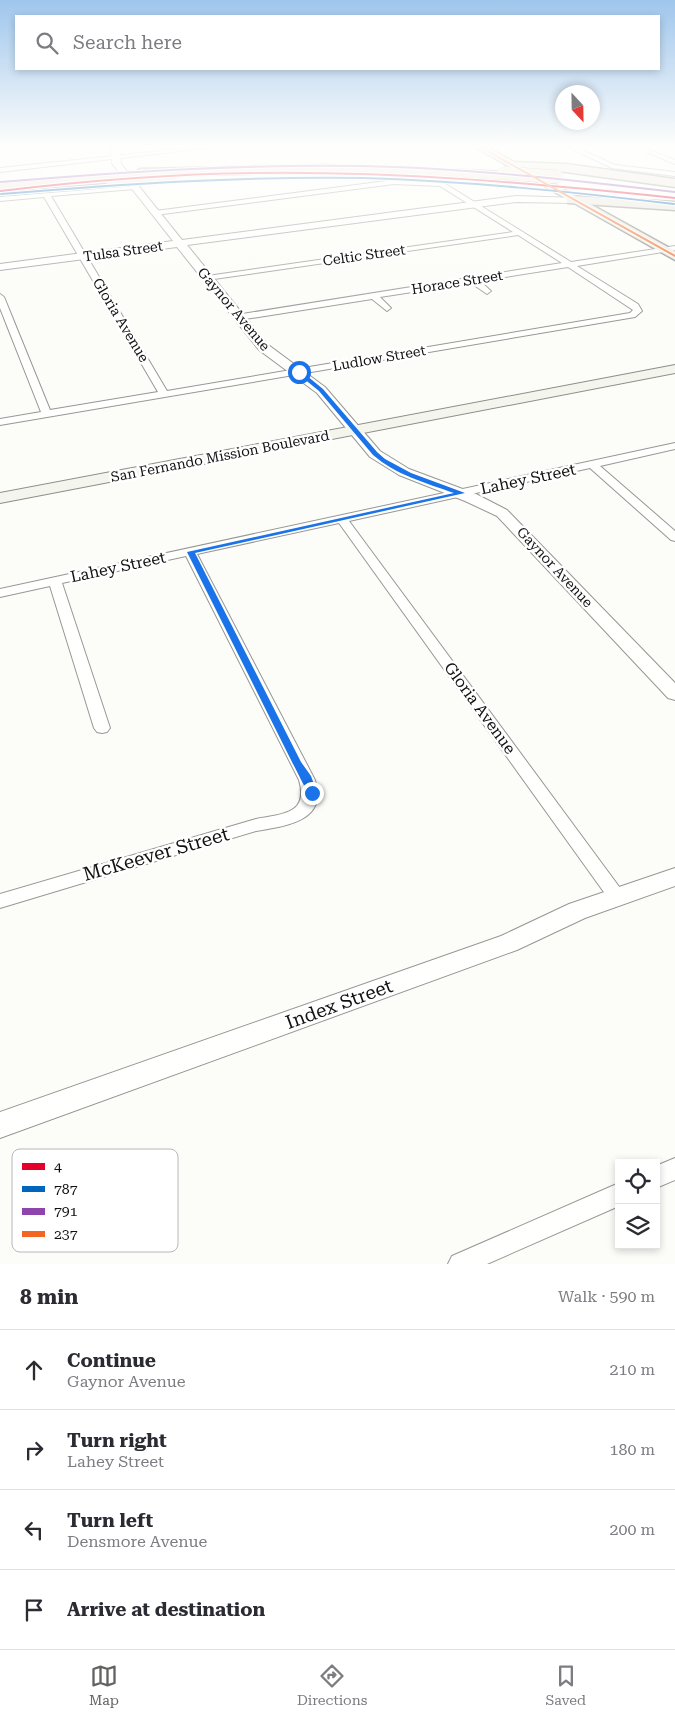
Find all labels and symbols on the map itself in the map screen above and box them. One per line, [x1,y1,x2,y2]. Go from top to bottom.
north arrow [555,85,600,130]
street label: Tulsa Street [82,238,164,264]
street label: Celtic Street [322,241,406,269]
street label: Gaynor Avenue [195,264,274,354]
street label: Horace Street [410,267,504,297]
street label: Gloria Avenue [90,275,153,365]
street label: Ludlow Street [331,342,427,374]
route start [288,361,311,384]
street label: San Fernando Mission Boulevard [109,427,331,485]
street label: Lahey Street [479,460,577,498]
street label: Gaynor Avenue [514,524,596,611]
street label: Lahey Street [69,548,167,586]
street label: Gloria Avenue [440,658,520,758]
route end [301,782,324,805]
street label: McKeever Street [80,822,232,886]
street label: Index Street [282,974,396,1034]
legend [12,1149,178,1252]
text: 4 [54,1158,62,1174]
text: 787 [54,1181,78,1197]
text: 791 [54,1203,78,1219]
text: 237 [54,1226,78,1242]

